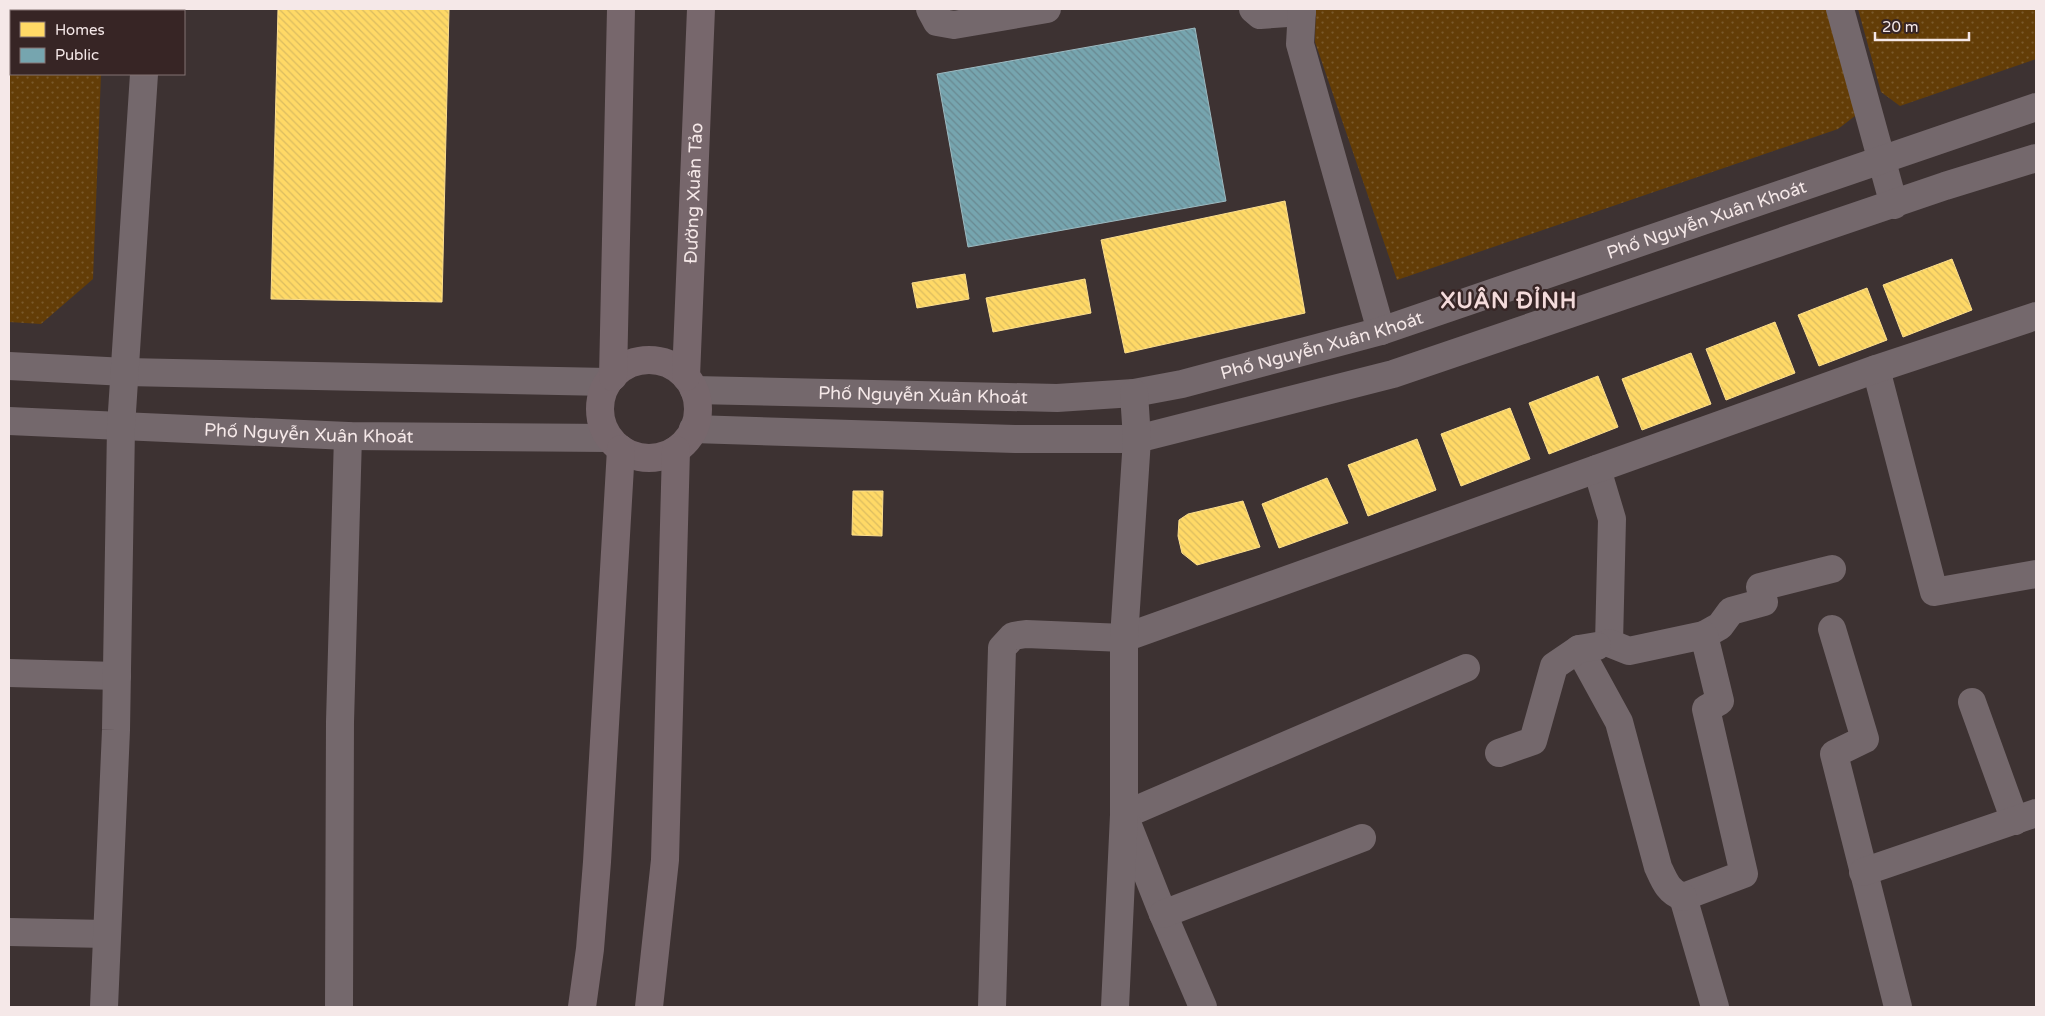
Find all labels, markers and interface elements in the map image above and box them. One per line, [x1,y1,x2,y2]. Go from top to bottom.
legend [10,10,185,75]
scale bar [1875,10,1969,42]
text: 20 m [1882,18,1919,36]
text: Homes [55,21,105,39]
text: Public [55,46,99,64]
street label: Đường Xuân Tảo [680,122,707,264]
street label: Phố Nguyễn Xuân Khoát [1604,175,1809,264]
district label: XUÂN ĐỈNH [1441,286,1577,314]
street label: Phố Nguyễn Xuân Khoát [1218,306,1426,384]
street label: Phố Nguyễn Xuân Khoát [818,382,1028,408]
street label: Phố Nguyễn Xuân Khoát [204,419,414,448]

